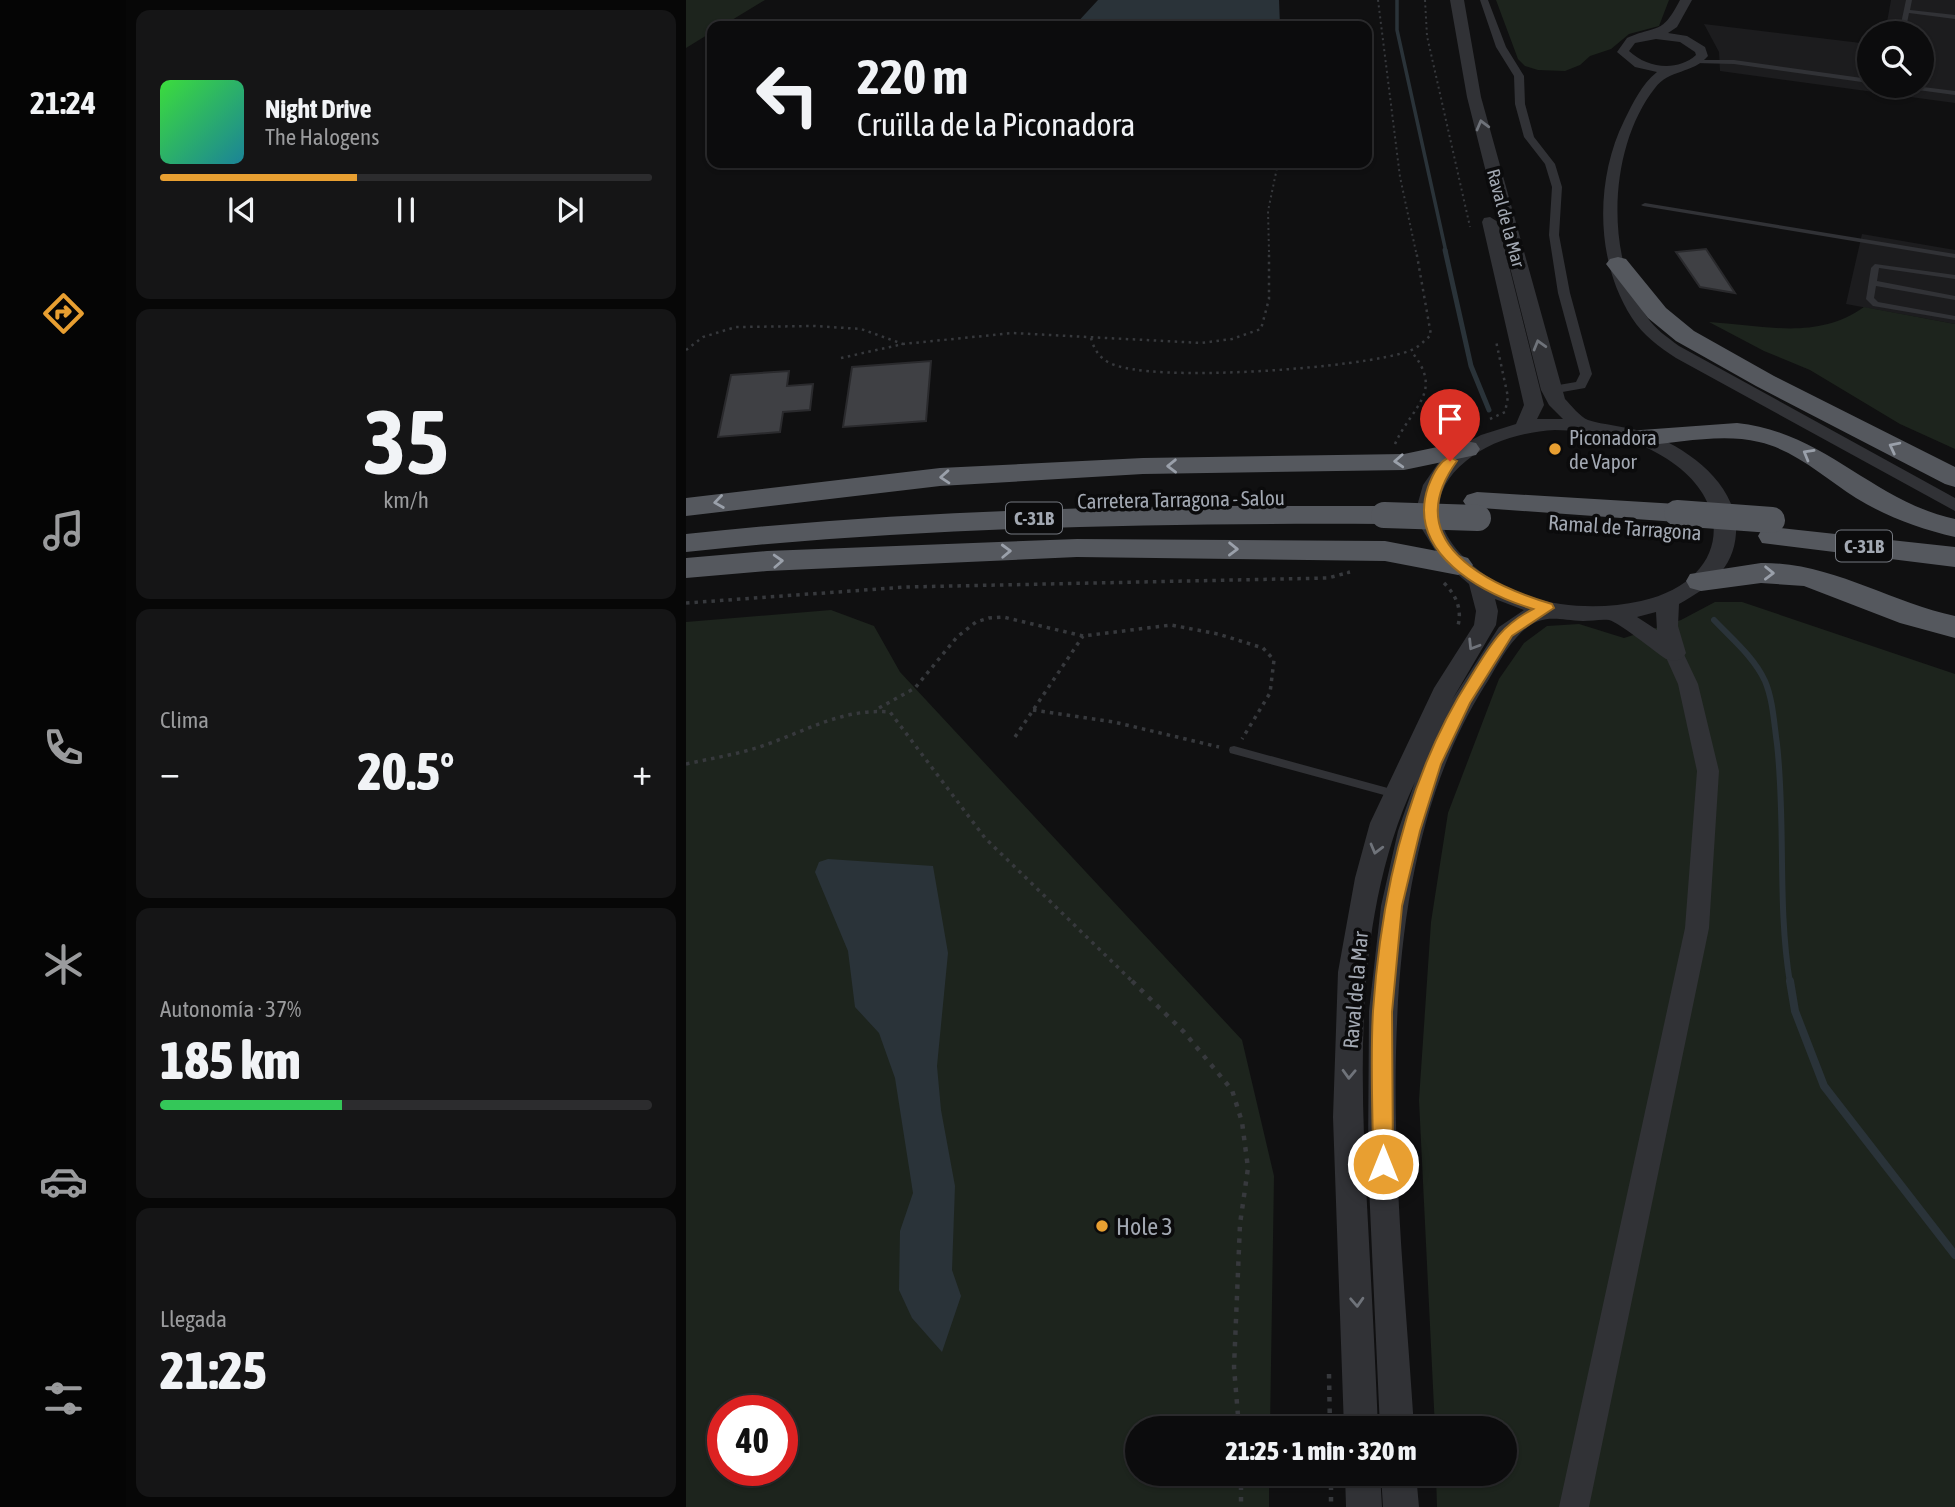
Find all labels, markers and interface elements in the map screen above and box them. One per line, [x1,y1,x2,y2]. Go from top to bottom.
map controls [1857,21,1934,98]
button: search [1857,21,1934,98]
text: 220 m [857,48,968,104]
icon: left [742,49,833,140]
text: 21:24 [30,84,96,121]
text: Night Drive [265,94,372,124]
text: Cruïlla de la Piconadora [857,106,1135,143]
one-way arrow [1475,119,1490,131]
text: The Halogens [265,124,379,150]
street label: Raval de la Mar [1483,167,1529,270]
icon: previous [223,191,261,229]
icon: pause [387,191,425,229]
icon: next [551,191,589,229]
icon: directions [39,289,88,338]
one-way arrow [1532,339,1547,351]
text: 35 [363,389,449,493]
pin [1420,389,1480,461]
icon: arrive [1431,400,1469,438]
place label: Piconadora de Vapor [1569,425,1657,473]
marker: Piconadora de Vapor [1547,441,1563,457]
one-way arrow [1889,441,1901,455]
one-way arrow [1802,449,1815,462]
one-way arrow [1394,454,1405,469]
one-way arrow [1166,458,1177,473]
one-way arrow [939,469,950,484]
street label: Carretera Tarragona - Salou [1077,485,1285,513]
text: km/h [383,487,429,513]
one-way arrow [713,494,724,509]
road number: C-31B [1006,503,1062,534]
icon: music [39,506,88,555]
street label: Ramal de Tarragona [1548,510,1702,544]
road number: C-31B [1836,530,1892,562]
one-way arrow [1228,541,1239,557]
one-way arrow [1000,543,1011,558]
one-way arrow [773,553,784,568]
one-way arrow [1764,565,1774,581]
one-way arrow [1469,637,1482,650]
text: Clima [160,707,209,733]
icon: phone [39,723,88,772]
text: 20.5° [358,741,454,801]
text: − [160,750,180,793]
text: + [632,750,652,793]
one-way arrow [1369,843,1384,855]
street label: Raval de la Mar [1338,930,1372,1050]
icon: climate [39,940,88,989]
text: Autonomía · 37% [160,996,301,1022]
text: 185 km [160,1030,301,1090]
one-way arrow [1341,1070,1357,1080]
position arrow [1346,1127,1420,1201]
icon: car [39,1157,88,1206]
place label: Hole 3 [1116,1213,1173,1240]
marker: Hole 3 [1094,1218,1110,1234]
one-way arrow [1350,1296,1365,1307]
text: Llegada [160,1306,227,1332]
text: 21:25 [160,1340,267,1400]
icon: filters [39,1374,88,1423]
speed limit sign: 40 [707,1395,798,1486]
text: 21:25 · 1 min · 320 m [1226,1436,1416,1466]

